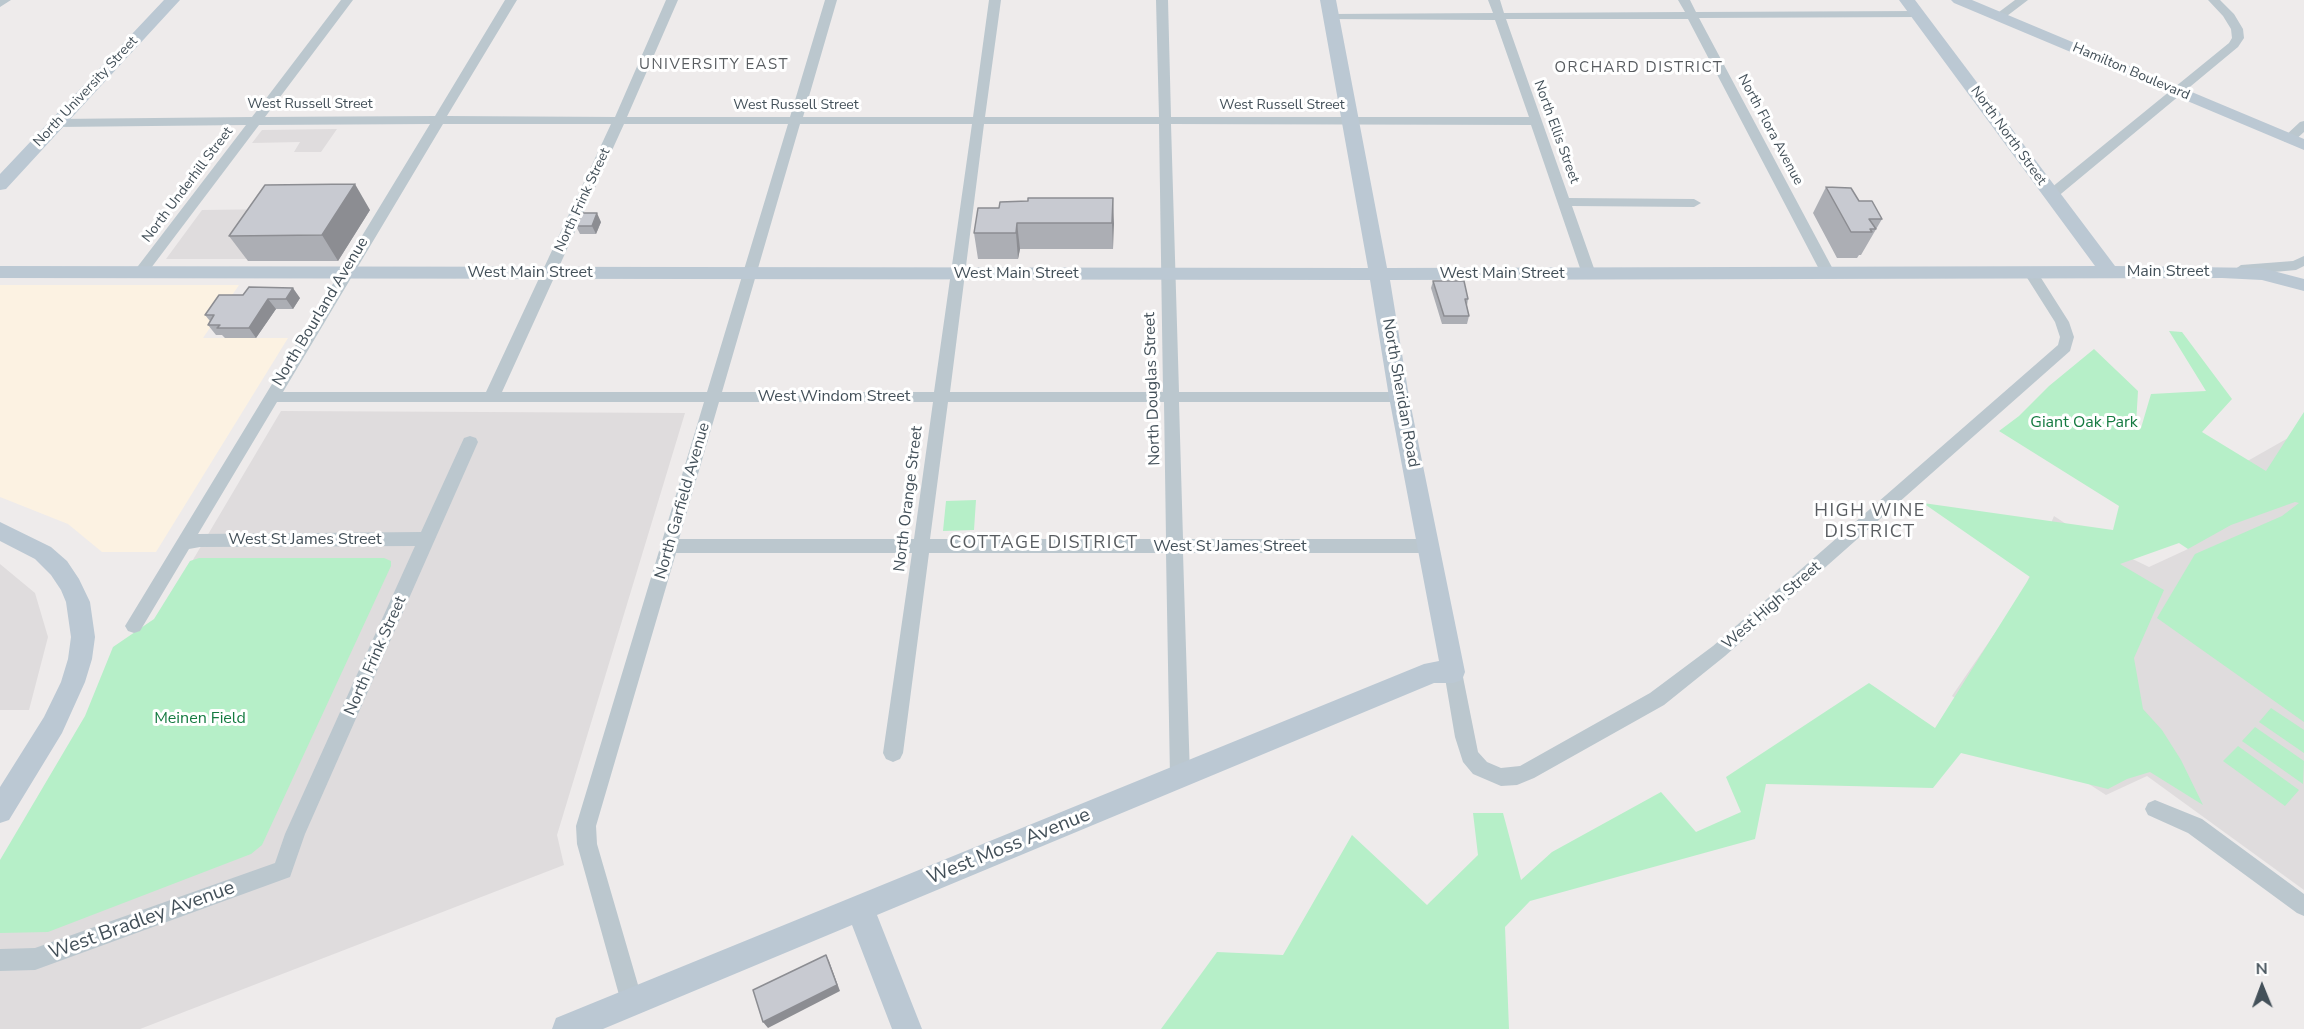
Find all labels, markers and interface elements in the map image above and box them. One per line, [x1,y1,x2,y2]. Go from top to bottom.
street label: North University Street [30,33,142,151]
street label: Hamilton Boulevard [2070,40,2192,104]
district label: UNIVERSITY EAST [639,56,789,74]
district label: ORCHARD DISTRICT [1555,59,1723,77]
street label: North Flora Avenue [1734,72,1806,188]
street label: North Ellis Street [1530,78,1582,186]
street label: North North Street [1966,83,2050,189]
street label: West Russell Street [247,97,373,113]
street label: West Russell Street [733,98,859,114]
street label: West Russell Street [1219,98,1345,114]
street label: North Underhill Street [139,124,237,246]
street label: North Frink Street [552,145,614,255]
street label: North Bourland Avenue [269,234,373,390]
street label: Main Street [2127,262,2209,282]
street label: West Main Street [467,263,593,283]
street label: West Main Street [953,264,1079,284]
street label: West Main Street [1439,264,1565,284]
street label: North Douglas Street [1141,312,1165,466]
street label: North Sheridan Road [1377,317,1423,469]
street label: West Windom Street [758,387,910,407]
park label: Giant Oak Park [2030,413,2138,433]
street label: North Garfield Avenue [651,421,715,581]
street label: North Orange Street [891,425,927,573]
district label: HIGH WINE DISTRICT [1814,501,1926,544]
street label: West St James Street [228,530,382,550]
district label: COTTAGE DISTRICT [949,533,1139,555]
street label: West St James Street [1153,537,1307,557]
street label: West High Street [1719,558,1825,654]
street label: North Frink Street [341,593,411,719]
park label: Meinen Field [154,709,246,729]
street label: West Moss Avenue [924,803,1094,891]
street label: West Bradley Avenue [46,876,238,966]
north arrow [2232,957,2292,1017]
text: N [2256,958,2268,980]

